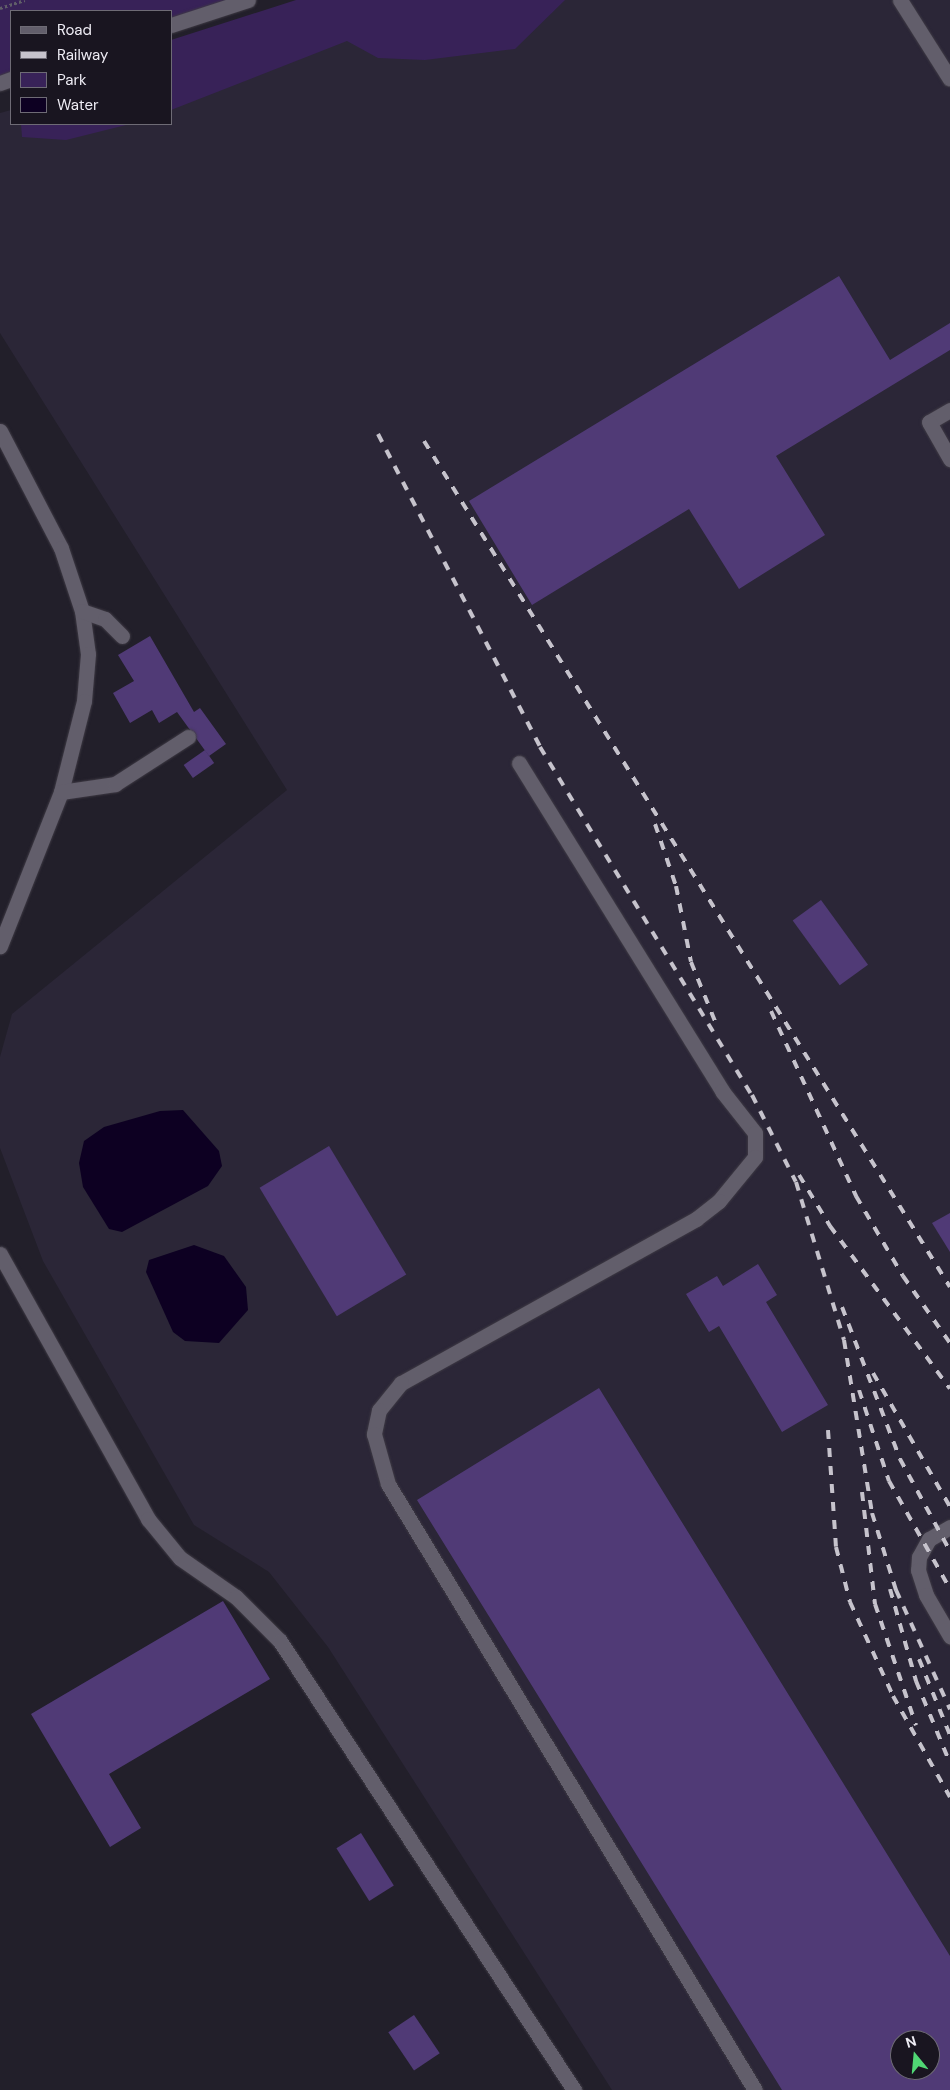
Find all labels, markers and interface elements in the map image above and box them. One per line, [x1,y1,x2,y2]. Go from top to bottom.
legend [10,10,172,125]
text: Road [57,20,92,40]
text: Railway [57,45,108,65]
text: Park [57,70,87,90]
text: Water [57,95,98,115]
north arrow [890,2030,940,2080]
text: N [903,2032,918,2052]

